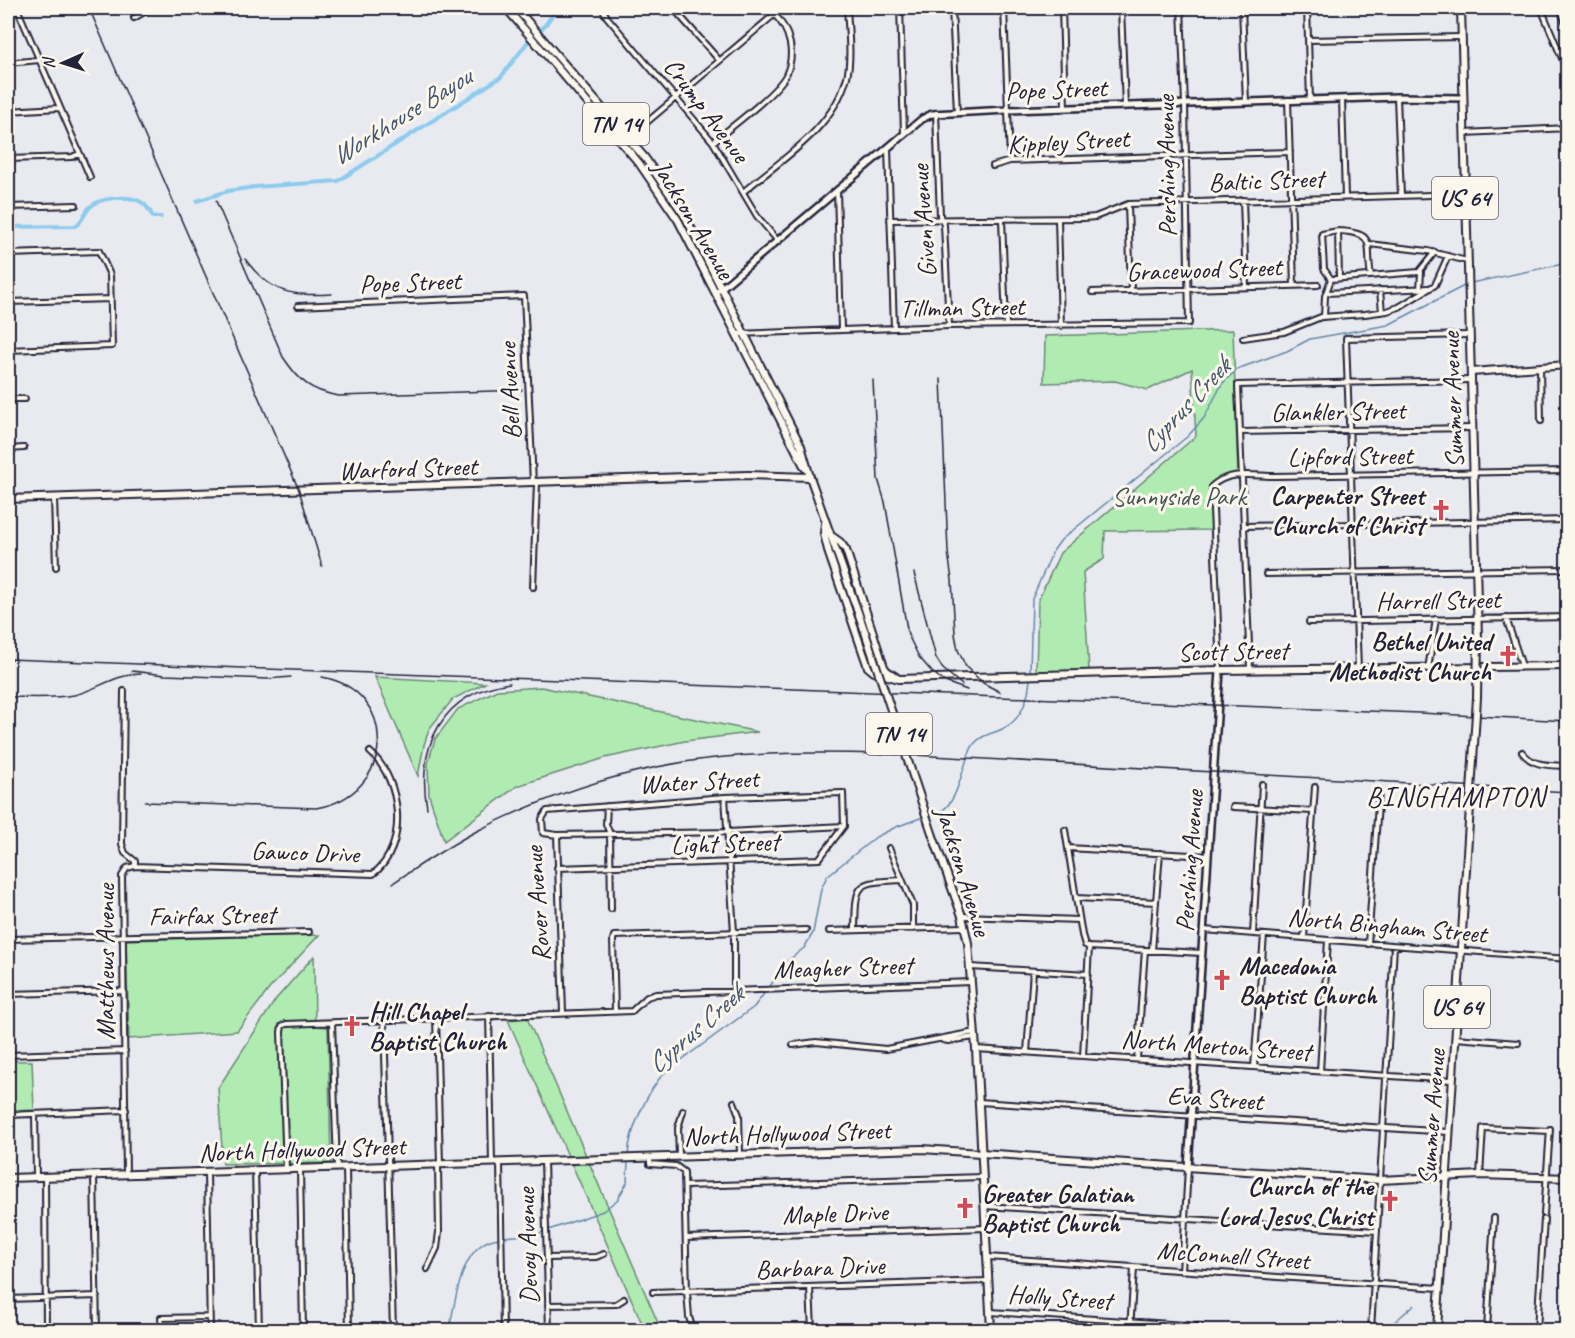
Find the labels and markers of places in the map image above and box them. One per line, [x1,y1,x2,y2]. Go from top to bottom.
place label: Carpenter Street Church of Christ [1270,479,1428,542]
church icon: Carpenter Street Church of Christ [1429,498,1453,522]
place label: Bethel United Methodist Church [1329,625,1496,688]
church icon: Bethel United Methodist Church [1496,644,1520,668]
place label: Macedonia Baptist Church [1239,949,1378,1012]
church icon: Macedonia Baptist Church [1210,968,1234,992]
place label: Hill Chapel Baptist Church [369,995,508,1058]
church icon: Hill Chapel Baptist Church [340,1014,364,1038]
place label: Church of the Lord Jesus Christ [1218,1170,1376,1233]
place label: Greater Galatian Baptist Church [982,1177,1136,1240]
church icon: Church of the Lord Jesus Christ [1378,1189,1402,1213]
church icon: Greater Galatian Baptist Church [953,1196,977,1220]

